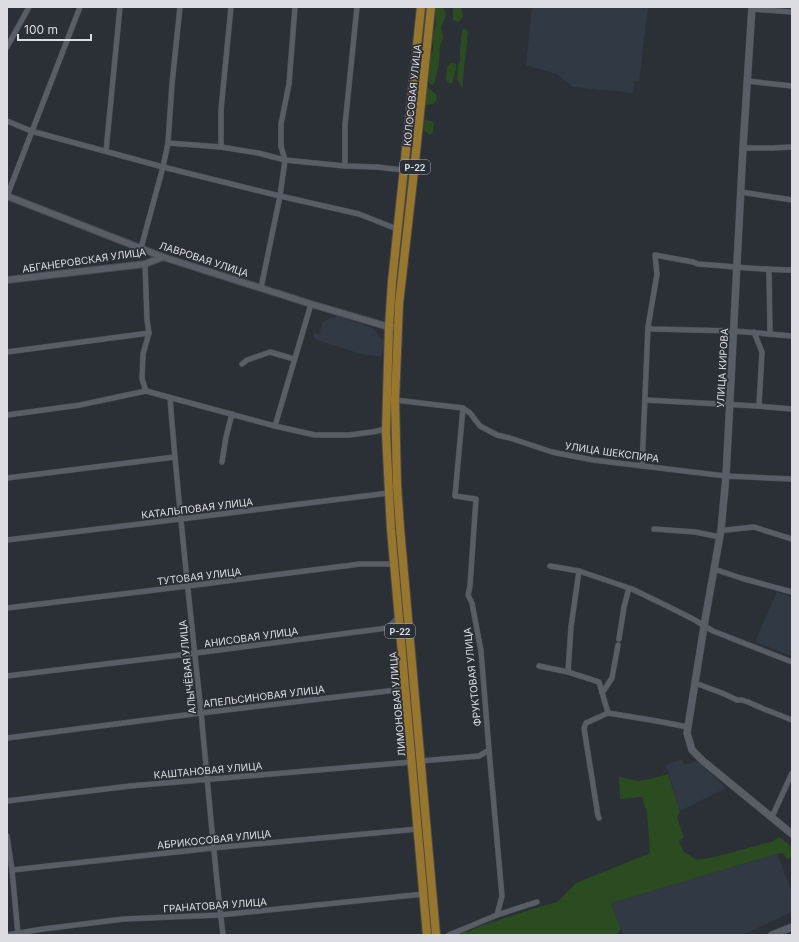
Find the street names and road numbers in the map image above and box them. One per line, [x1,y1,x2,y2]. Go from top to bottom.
street label: КОЛОСОВАЯ УЛИЦА [401,43,423,146]
road number: Р-22 [400,160,430,174]
street label: ЛАВРОВАЯ УЛИЦА [158,239,250,279]
street label: АБГАНЕРОВСКАЯ УЛИЦА [21,245,147,275]
street label: УЛИЦА КИРОВА [714,328,730,408]
street label: УЛИЦА ШЕКСПИРА [564,439,660,465]
street label: КАТАЛЬПОВАЯ УЛИЦА [140,495,254,521]
street label: ТУТОВАЯ УЛИЦА [156,565,242,587]
street label: АЛЫЧЁВАЯ УЛИЦА [176,619,198,715]
street label: АНИСОВАЯ УЛИЦА [203,624,299,650]
road number: Р-22 [385,624,415,638]
street label: ФРУКТОВАЯ УЛИЦА [461,627,483,727]
street label: ЛИМОНОВАЯ УЛИЦА [386,651,408,757]
street label: АПЕЛЬСИНОВАЯ УЛИЦА [203,683,326,709]
street label: КАШТАНОВАЯ УЛИЦА [153,759,263,781]
street label: АБРИКОСОВАЯ УЛИЦА [157,827,272,851]
street label: ГРАНАТОВАЯ УЛИЦА [163,895,267,915]

